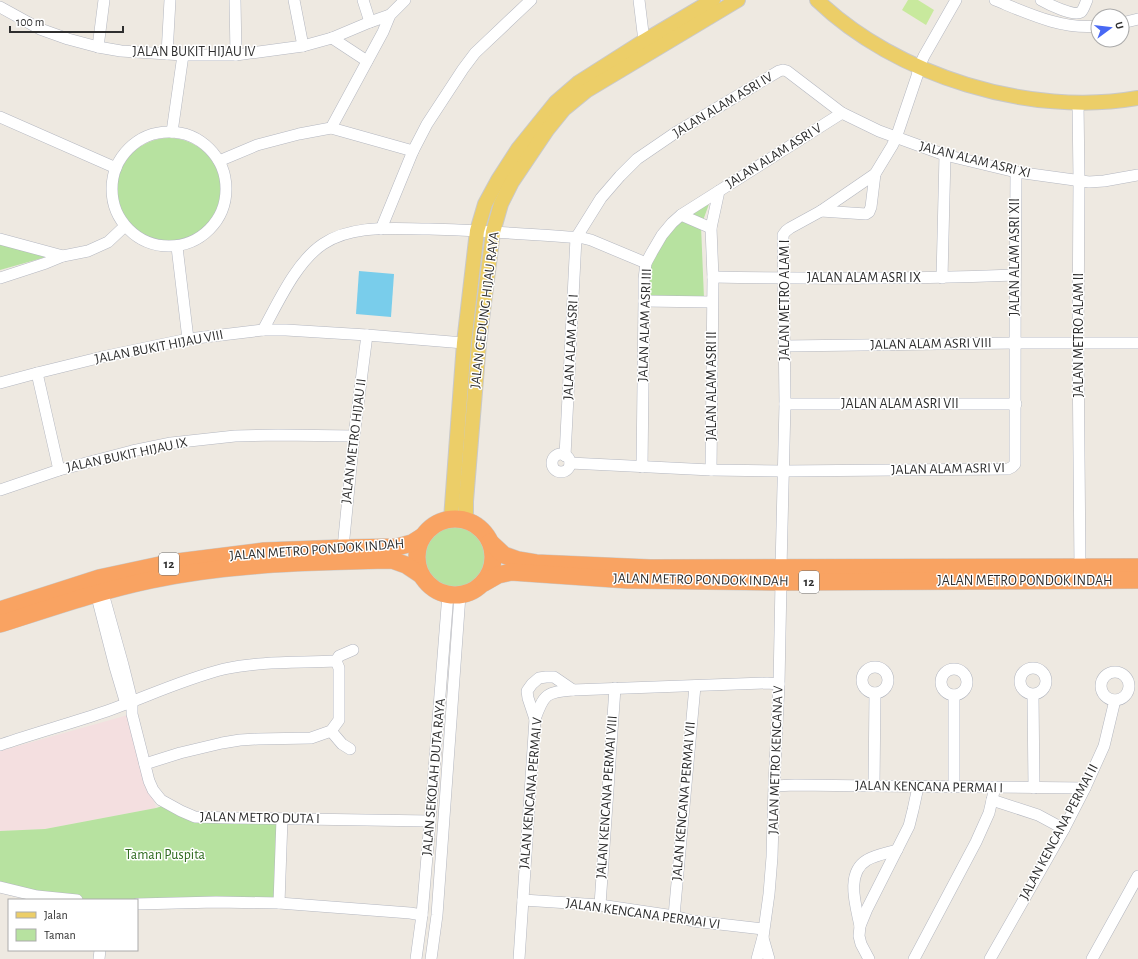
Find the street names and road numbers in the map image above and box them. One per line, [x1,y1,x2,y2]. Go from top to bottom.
street label: JALAN BUKIT HIJAU IV [133,45,256,59]
street label: JALAN ALAM ASRI IV [671,70,775,140]
street label: JALAN ALAM ASRI V [724,121,824,191]
street label: JALAN ALAM ASRI XI [918,139,1032,181]
street label: JALAN ALAM ASRI XII [1008,198,1022,316]
street label: JALAN GEDUNG HIJAU RAYA [468,231,502,389]
street label: JALAN METRO ALAM I [778,240,792,360]
street label: JALAN ALAM ASRI III [636,268,654,382]
street label: JALAN ALAM ASRI IX [807,271,921,285]
street label: JALAN METRO ALAM II [1072,273,1086,397]
street label: JALAN ALAM ASRI I [561,294,581,400]
street label: JALAN BUKIT HIJAU VIII [94,328,224,366]
street label: JALAN ALAM ASRI II [705,331,719,441]
street label: JALAN ALAM ASRI VIII [870,336,992,352]
street label: JALAN METRO HIJAU II [339,378,369,504]
street label: JALAN ALAM ASRI VII [841,397,959,411]
street label: JALAN BUKIT HIJAU IX [65,435,189,475]
street label: JALAN ALAM ASRI VI [891,461,1005,477]
street label: JALAN METRO PONDOK INDAH [229,537,405,563]
road number: 12 [159,553,179,575]
street label: JALAN METRO PONDOK INDAH [613,571,789,589]
road number: 12 [799,571,819,593]
street label: JALAN METRO PONDOK INDAH [937,574,1113,588]
street label: JALAN METRO KENCANA V [766,685,786,835]
street label: JALAN SEKOLAH DUTA RAYA [420,698,448,856]
street label: JALAN KENCANA PERMAI VIII [594,715,620,879]
street label: JALAN KENCANA PERMAI V [517,716,545,869]
street label: JALAN KENCANA PERMAI VII [670,721,698,881]
street label: JALAN KENCANA PERMAI II [1017,762,1101,902]
street label: JALAN KENCANA PERMAI I [855,779,1003,795]
street label: JALAN METRO DUTA I [200,810,320,826]
street label: JALAN KENCANA PERMAI VI [565,896,721,932]

